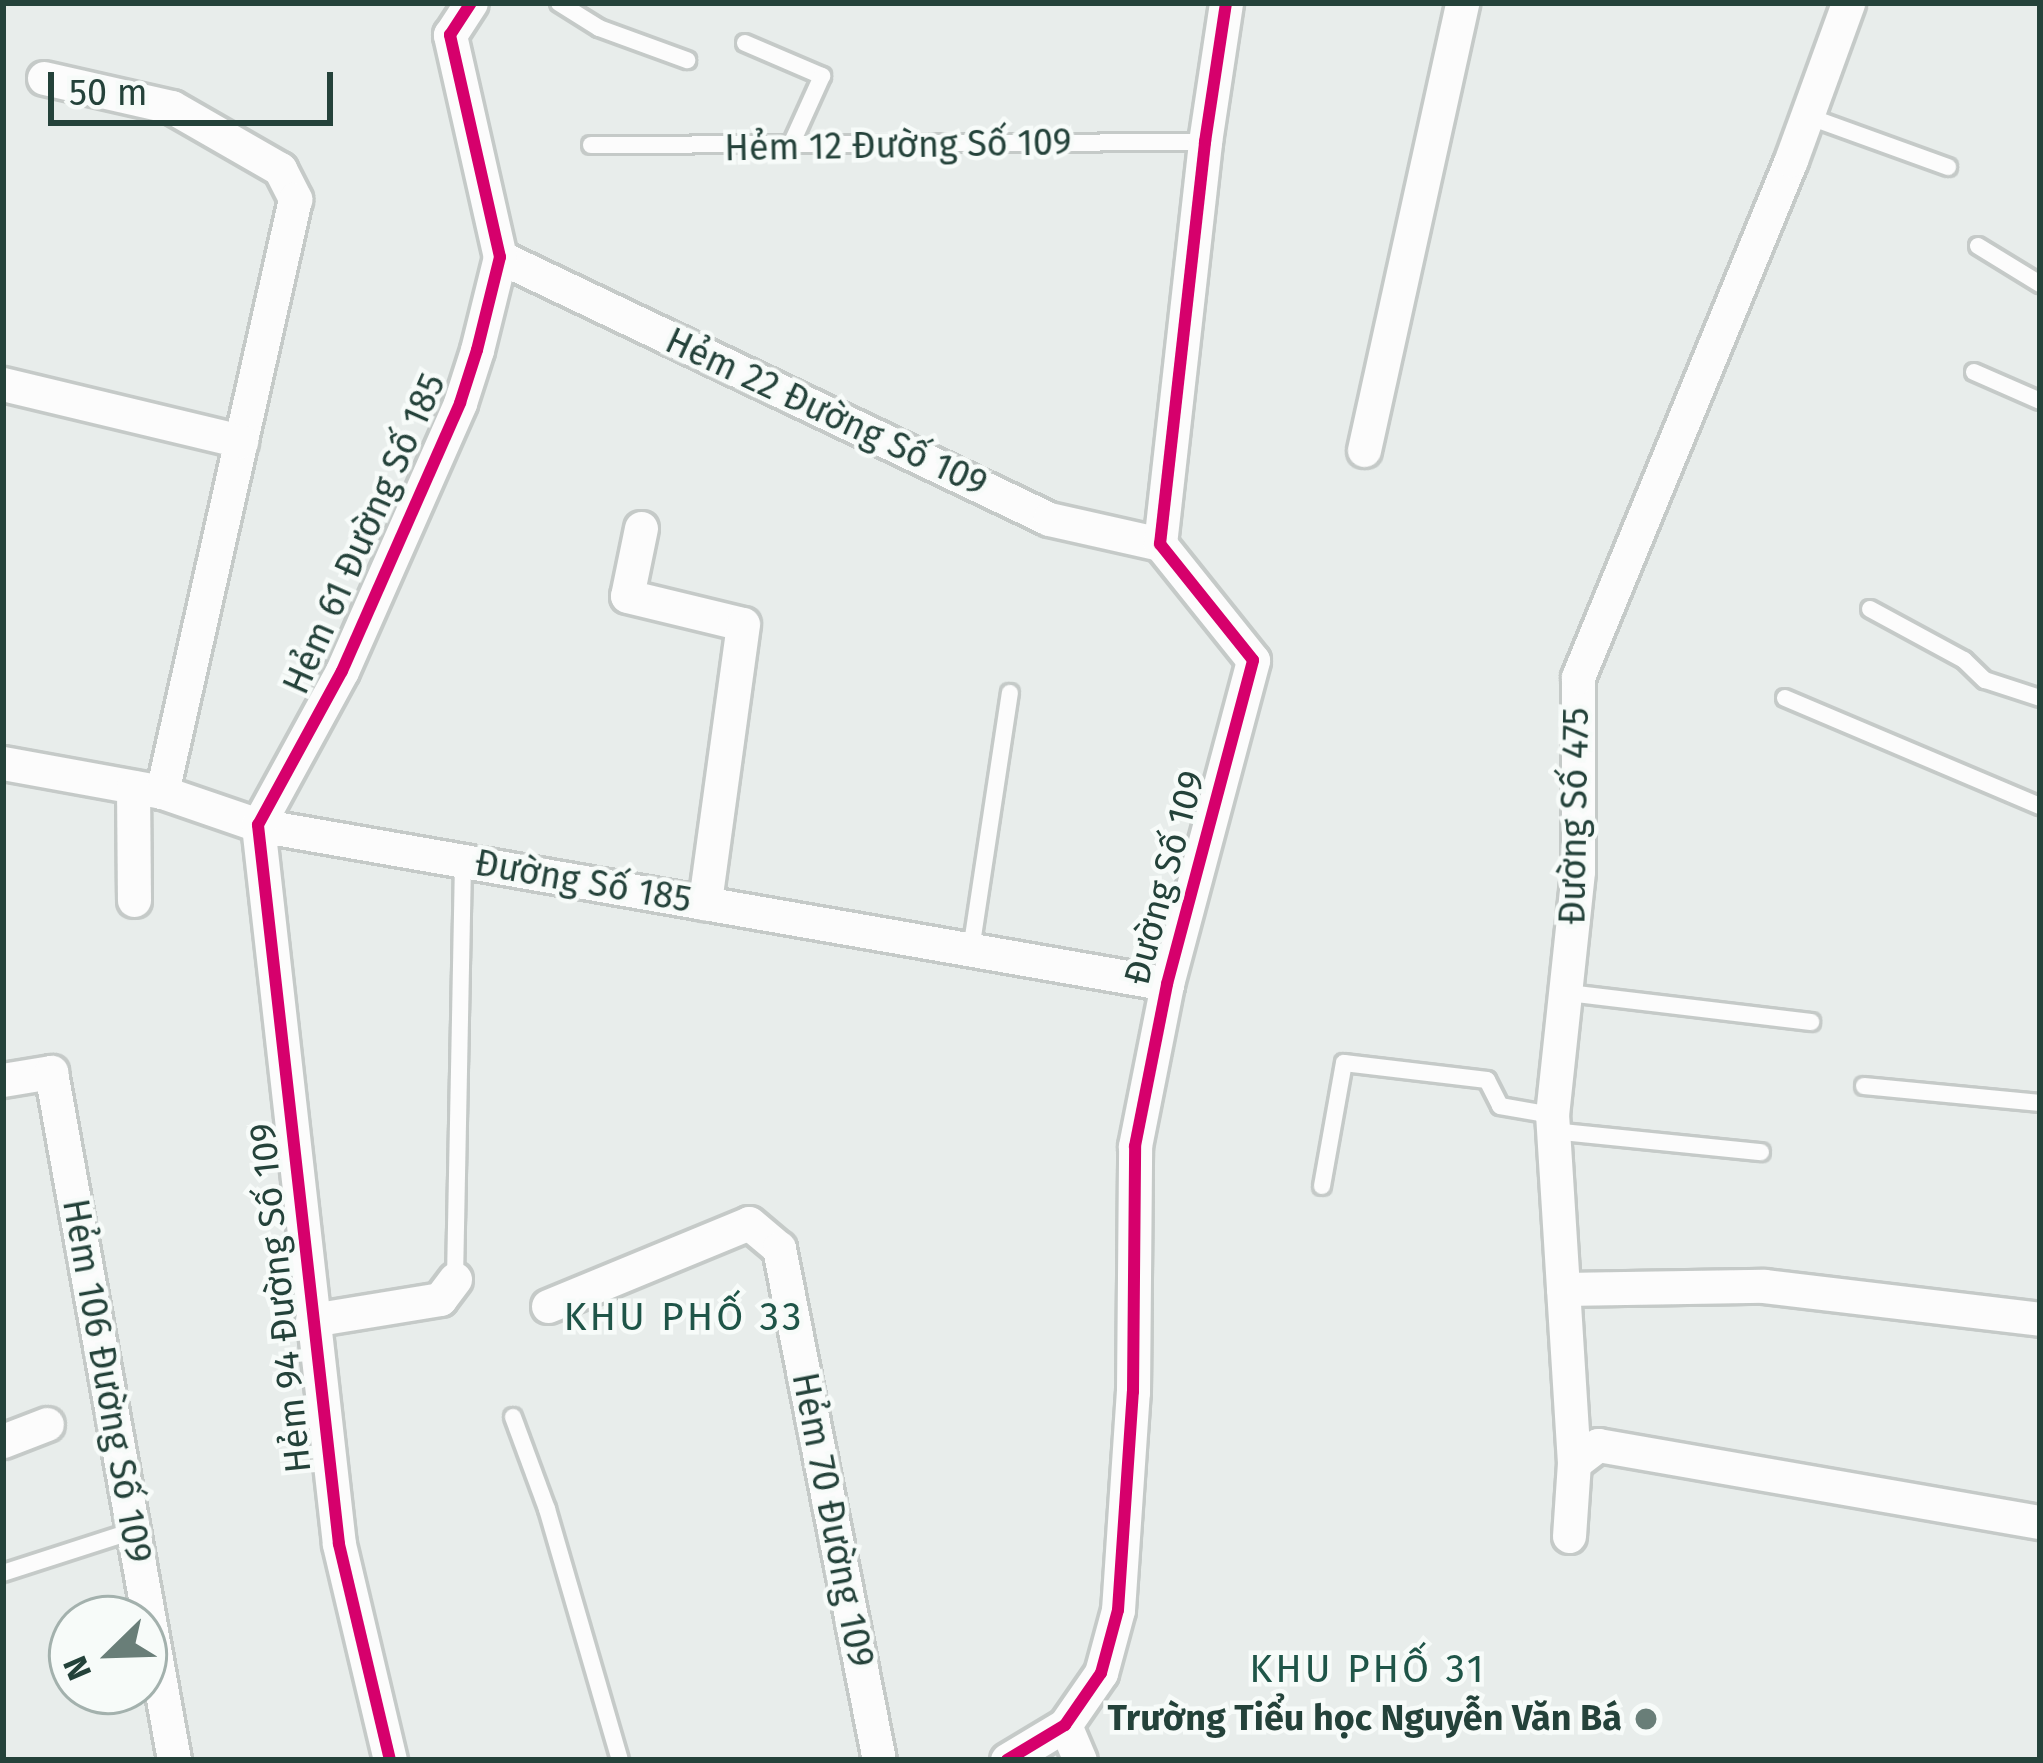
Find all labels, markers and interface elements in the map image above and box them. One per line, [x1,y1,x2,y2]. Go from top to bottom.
scale bar [54,48,339,122]
text: 50 m [69,71,148,115]
street label: Hẻm 12 Đường Số 109 [724,121,1072,171]
street label: Hẻm 22 Đường Số 109 [659,320,993,506]
street label: Hẻm 61 Đường Số 185 [275,367,455,701]
street label: Đường Số 475 [1552,707,1598,925]
street label: Đường Số 109 [1116,766,1214,990]
street label: Đường Số 185 [471,842,695,922]
street label: Hẻm 94 Đường Số 109 [241,1121,321,1475]
street label: Hẻm 106 Đường Số 109 [53,1196,159,1566]
district label: KHU PHỐ 33 [563,1294,805,1340]
street label: Hẻm 70 Đường 109 [782,1369,882,1671]
north arrow [48,1595,168,1715]
district label: KHU PHỐ 31 [1249,1646,1487,1692]
text: N [55,1650,100,1686]
place label: Trường Tiểu học Nguyễn Văn Bá [1107,1697,1622,1741]
marker: Trường Tiểu học Nguyễn Văn Bá [1633,1706,1659,1732]

